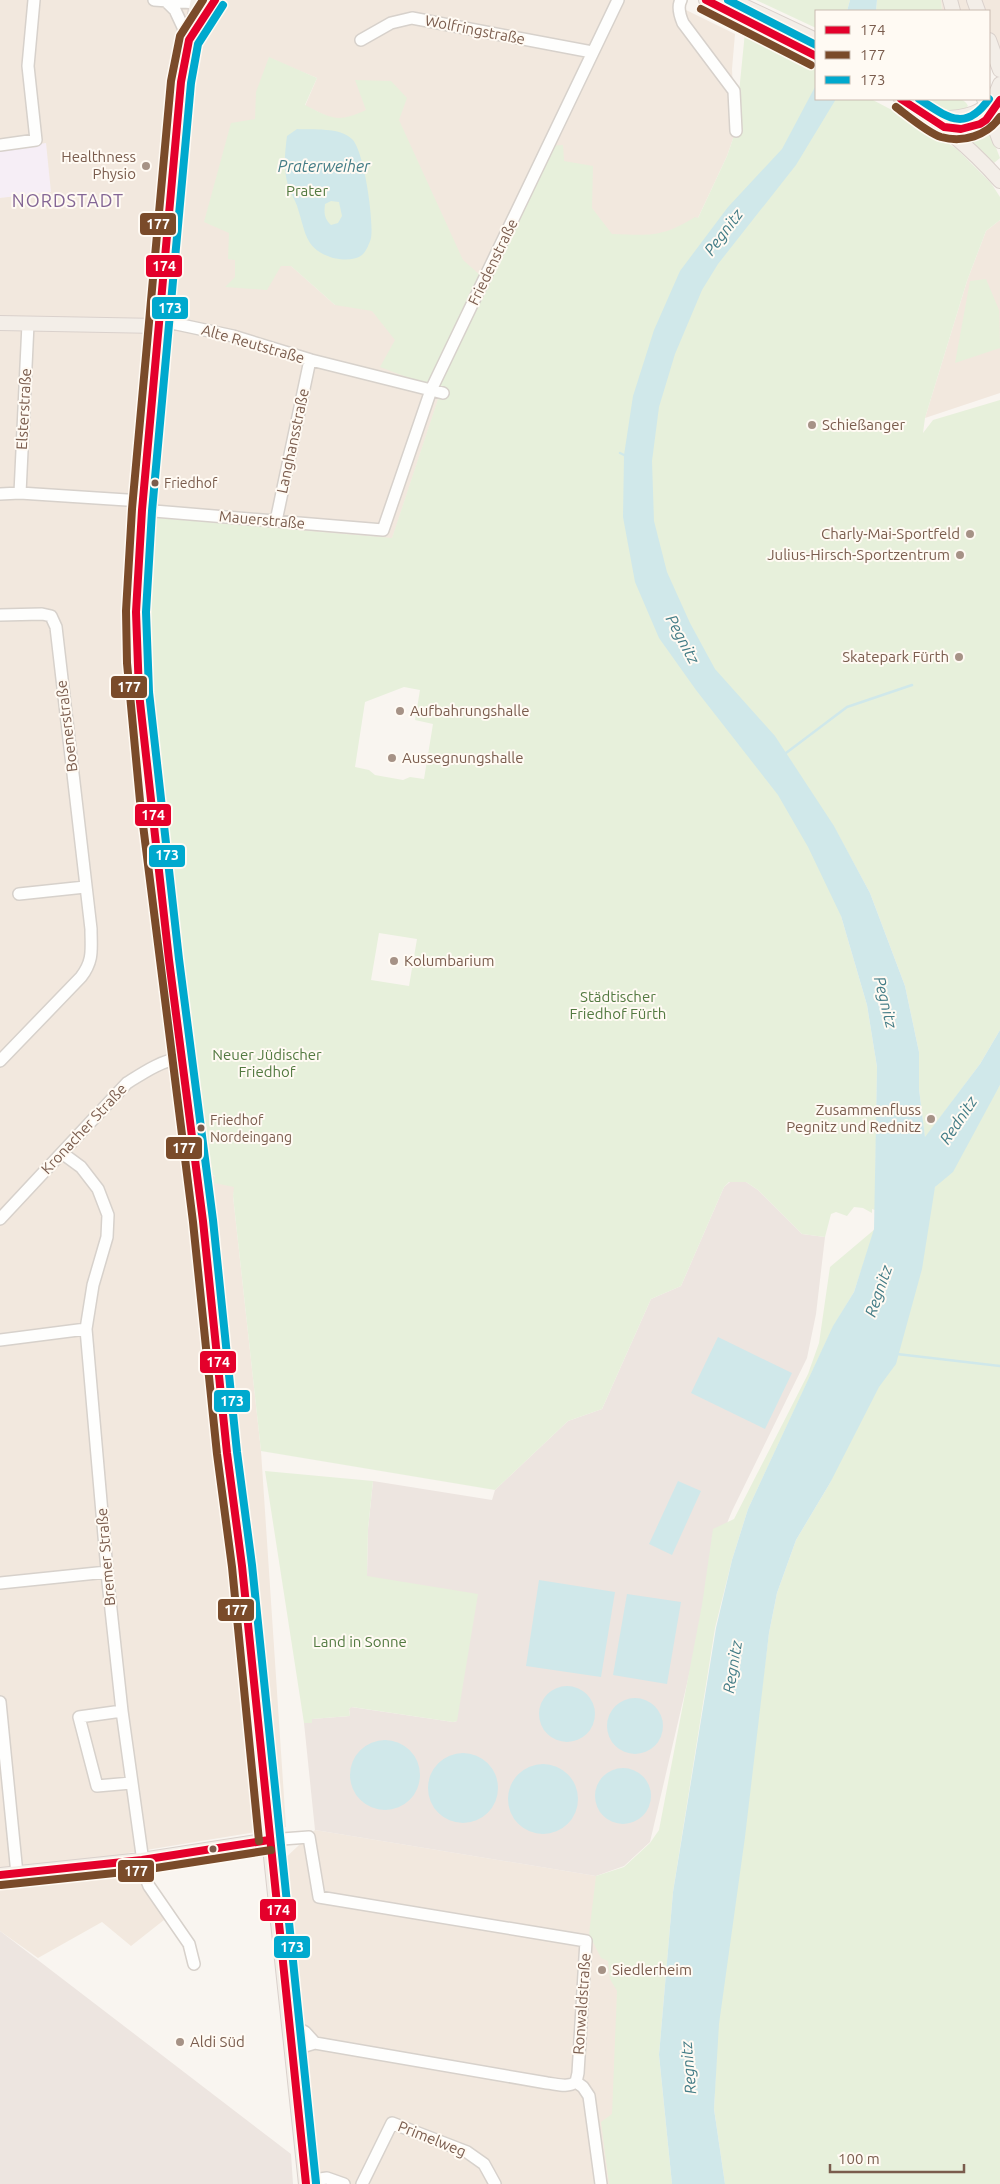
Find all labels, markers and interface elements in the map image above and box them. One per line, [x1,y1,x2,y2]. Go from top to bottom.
legend [815,10,990,100]
street label: Wolfringstraße [424,11,527,48]
text: 174 [860,21,885,38]
text: 177 [860,46,885,63]
text: 173 [860,71,885,88]
place label: Healthness Physio [61,148,136,182]
water label: Praterweiher [278,157,371,175]
marker: Healthness Physio [140,160,152,172]
park label: Prater [286,182,328,199]
district label: NORDSTADT [12,190,124,210]
water label: Pegnitz [700,205,747,258]
line badge: 177 [139,212,177,236]
text: 177 [146,216,170,232]
street label: Friedenstraße [464,216,521,308]
line badge: 174 [145,254,183,278]
text: 174 [152,258,176,274]
line badge: 173 [151,296,189,320]
text: 173 [158,300,182,316]
street label: Alte Reutstraße [200,321,307,366]
street label: Elsterstraße [13,368,34,450]
street label: Langhansstraße [273,387,312,495]
place label: Schießanger [822,416,906,433]
marker: Schießanger [806,419,818,431]
place label: Friedhof [164,475,218,491]
marker: Friedhof [150,478,160,488]
street label: Mauerstraße [218,507,306,532]
place label: Charly-Mai-Sportfeld [821,525,960,542]
marker: Charly-Mai-Sportfeld [964,528,976,540]
place label: Julius-Hirsch-Sportzentrum [767,546,950,563]
marker: Julius-Hirsch-Sportzentrum [954,549,966,561]
water label: Pegnitz [663,612,704,667]
place label: Skatepark Fürth [842,648,949,665]
marker: Skatepark Fürth [953,651,965,663]
line badge: 177 [110,675,148,699]
street label: Boenerstraße [52,679,81,773]
text: 177 [117,679,141,695]
place label: Aufbahrungshalle [410,702,529,719]
marker: Aufbahrungshalle [394,705,406,717]
place label: Aussegnungshalle [402,749,524,766]
marker: Aussegnungshalle [386,752,398,764]
line badge: 174 [134,803,172,827]
text: 174 [141,807,165,823]
line badge: 173 [148,844,186,868]
text: 173 [155,847,179,863]
place label: Kolumbarium [404,952,494,969]
marker: Kolumbarium [388,955,400,967]
water label: Pegnitz [871,974,901,1031]
park label: Städtischer Friedhof Fürth [570,988,666,1022]
park label: Neuer Jüdischer Friedhof [212,1046,322,1080]
street label: Kronacher Straße [37,1080,130,1177]
water label: Rednitz [936,1092,981,1147]
place label: Zusammenfluss Pegnitz und Rednitz [786,1101,921,1135]
place label: Friedhof Nordeingang [210,1112,292,1145]
marker: Zusammenfluss Pegnitz und Rednitz [925,1113,937,1125]
marker: Friedhof Nordeingang [196,1123,206,1133]
line badge: 177 [165,1136,203,1160]
text: 177 [172,1140,196,1156]
water label: Regnitz [861,1262,895,1319]
line badge: 174 [199,1350,237,1374]
text: 174 [206,1354,230,1370]
line badge: 173 [213,1389,251,1413]
text: 173 [220,1393,244,1409]
street label: Bremer Straße [93,1507,118,1607]
line badge: 177 [217,1598,255,1622]
text: 177 [224,1602,248,1618]
park label: Land in Sonne [313,1633,407,1650]
water label: Regnitz [719,1639,745,1695]
unlabelled marker [208,1844,218,1854]
line badge: 177 [117,1859,155,1883]
text: 177 [124,1863,148,1879]
line badge: 174 [259,1898,297,1922]
text: 174 [266,1902,290,1918]
line badge: 173 [273,1935,311,1959]
text: 173 [280,1939,304,1955]
street label: Ronwaldstraße [569,1953,594,2055]
place label: Siedlerheim [612,1961,692,1978]
marker: Siedlerheim [596,1964,608,1976]
place label: Aldi Süd [190,2033,245,2050]
marker: Aldi Süd [174,2036,186,2048]
water label: Regnitz [677,2040,699,2095]
street label: Primelweg [396,2117,469,2160]
scale bar [830,2142,964,2174]
text: 100 m [838,2150,880,2167]

